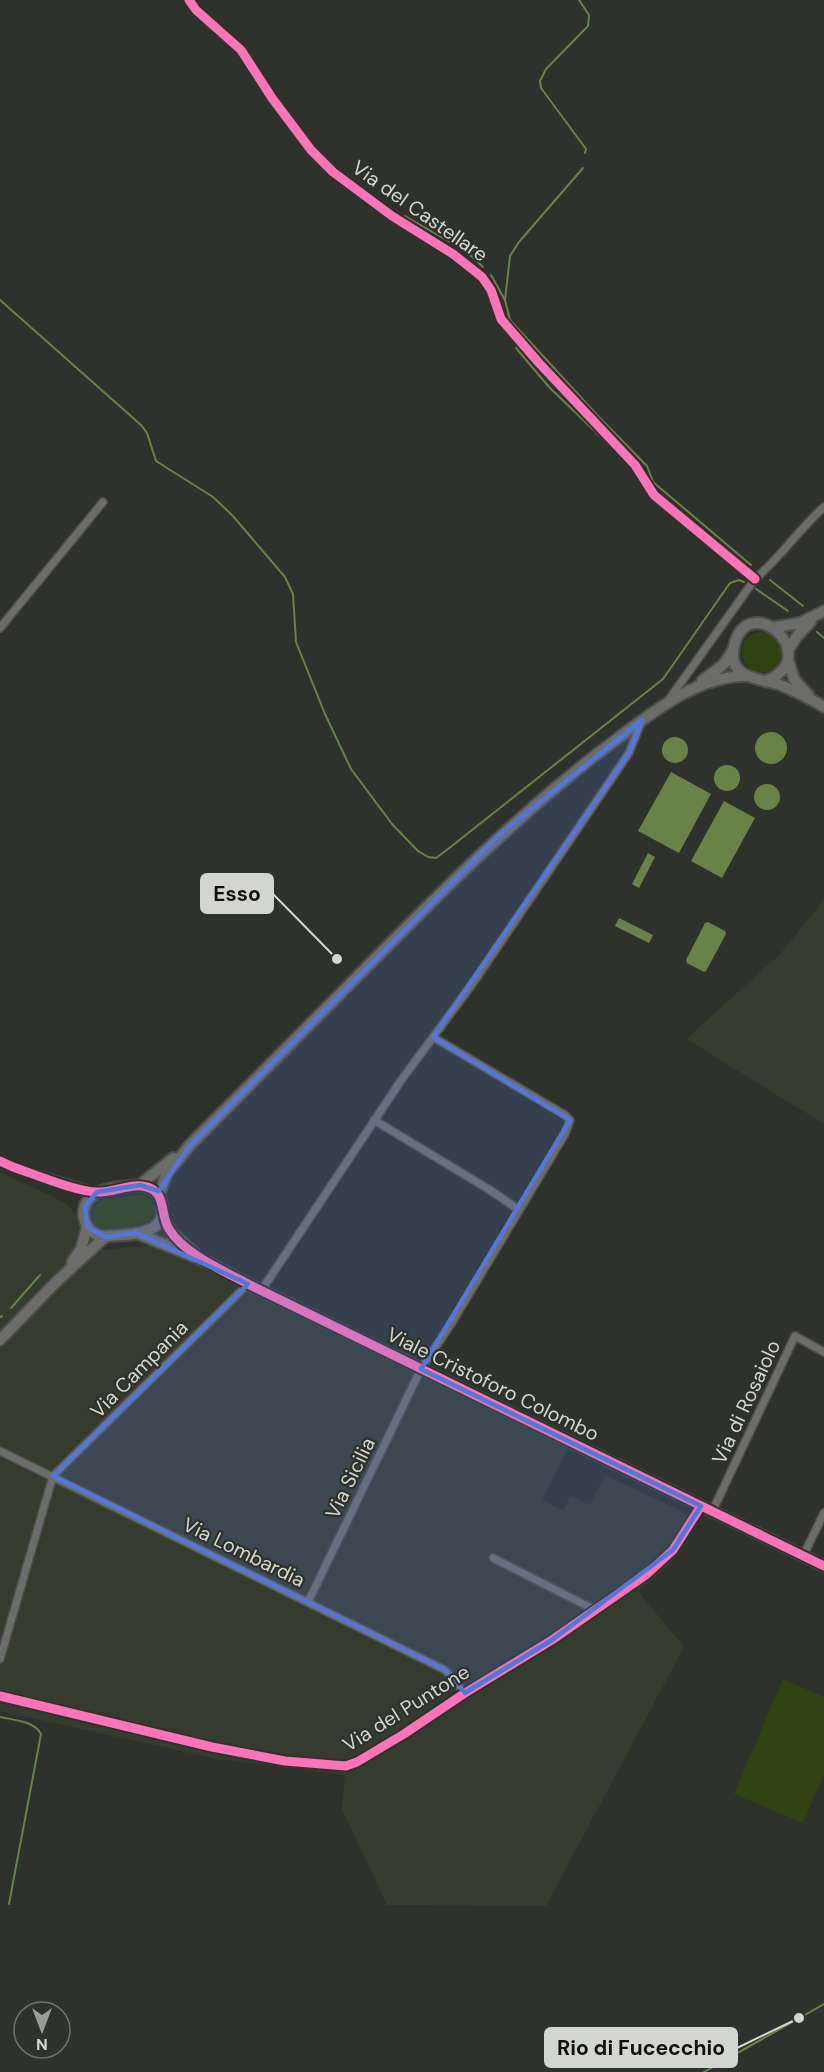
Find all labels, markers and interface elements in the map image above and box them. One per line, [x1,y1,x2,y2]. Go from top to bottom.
street label: Via del Castellare [347,154,493,268]
callout: Esso [201,874,273,913]
text: Esso [213,880,261,908]
street label: Via Campania [85,1315,193,1423]
street label: Viale Cristoforo Colombo [383,1321,603,1447]
street label: Via di Rosaiolo [706,1336,786,1468]
street label: Via Sicilia [319,1433,381,1523]
street label: Via Lombardia [179,1511,309,1593]
street label: Via del Puntone [338,1659,474,1757]
north arrow [12,2000,72,2060]
callout: Rio di Fucecchio [545,2028,737,2067]
text: N [36,2034,48,2055]
text: Rio di Fucecchio [557,2034,725,2062]

